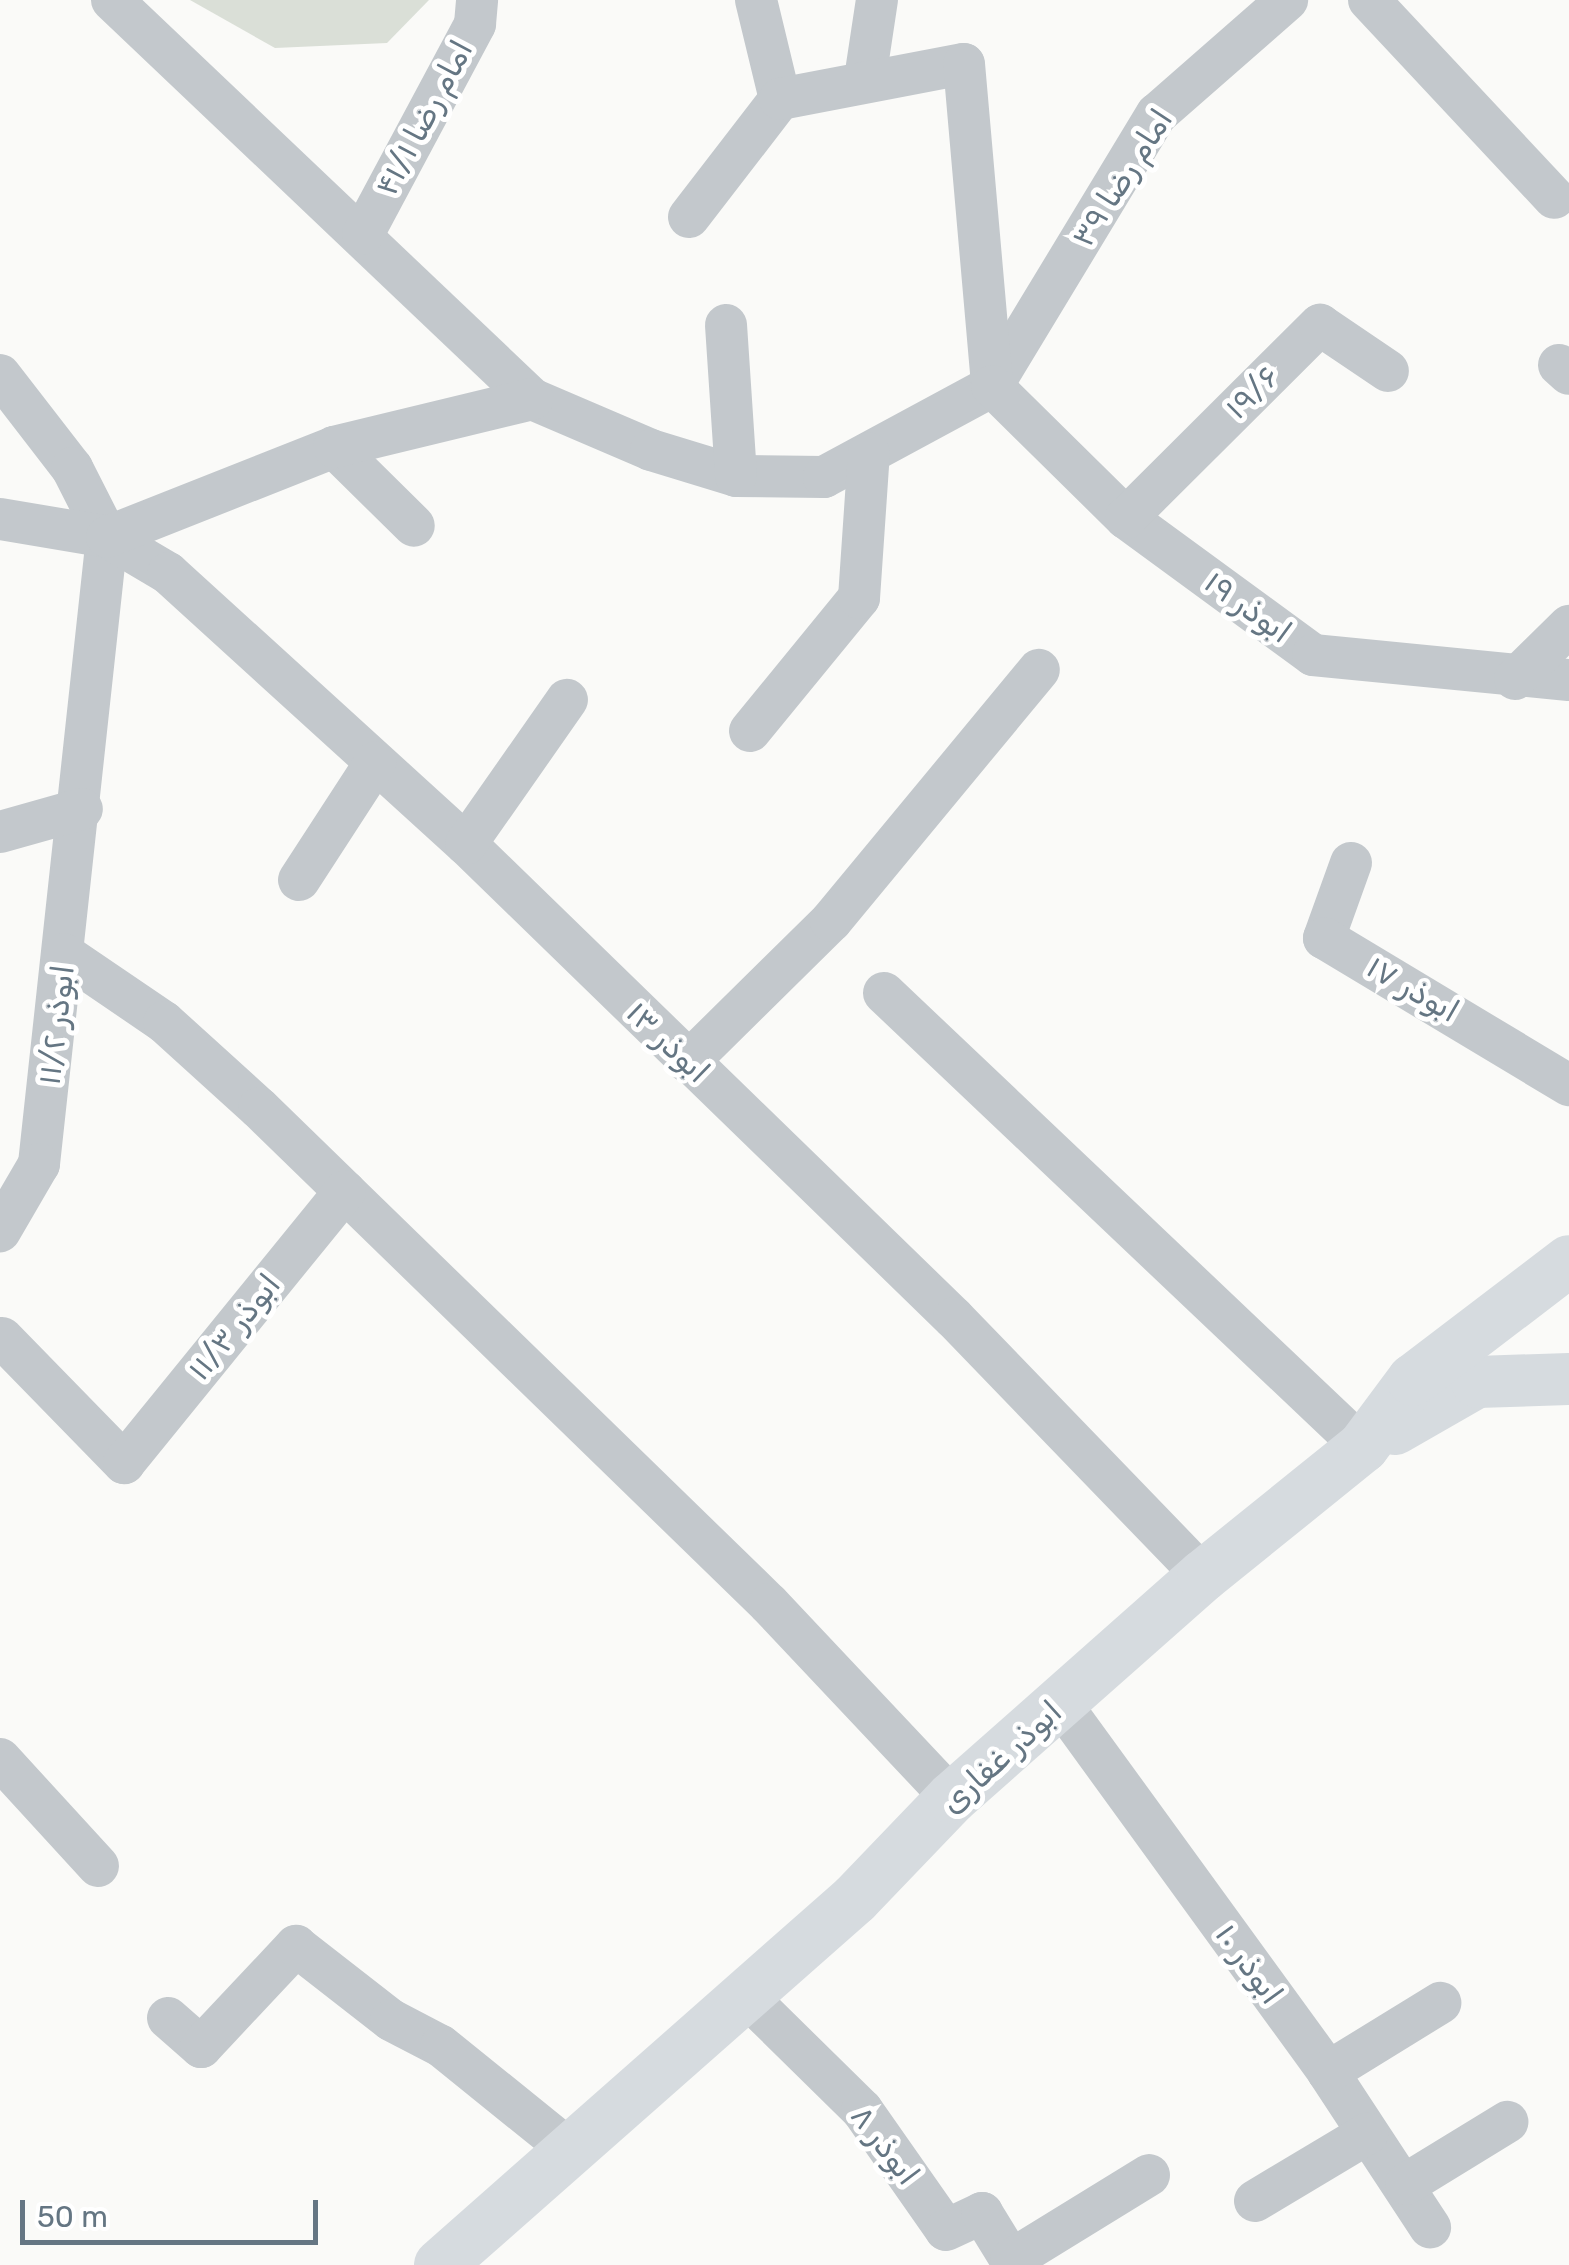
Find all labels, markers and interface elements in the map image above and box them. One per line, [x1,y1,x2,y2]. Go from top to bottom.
street label: امام رضا ۴۱/۱ [367,34,481,202]
street label: امام رضا ۳۹ [1063,102,1181,254]
street label: ۱۹/۶ [1217,357,1287,427]
street label: ابوذر ۱۹ [1197,563,1299,651]
street label: ابوذر ۱۷ [1360,947,1466,1031]
street label: ابوذر ۱۱/۲ [30,963,82,1087]
street label: ابوذر ۱۳ [618,993,718,1091]
street label: ابوذر ۱۱/۳ [179,1266,289,1388]
street label: ابوذر غفاری [932,1693,1070,1821]
street label: ابوذر ۱۰ [1207,1916,1291,2012]
street label: ابوذر ۸ [843,2097,927,2193]
scale bar [25,2180,322,2242]
text: 50 m [37,2199,108,2235]

